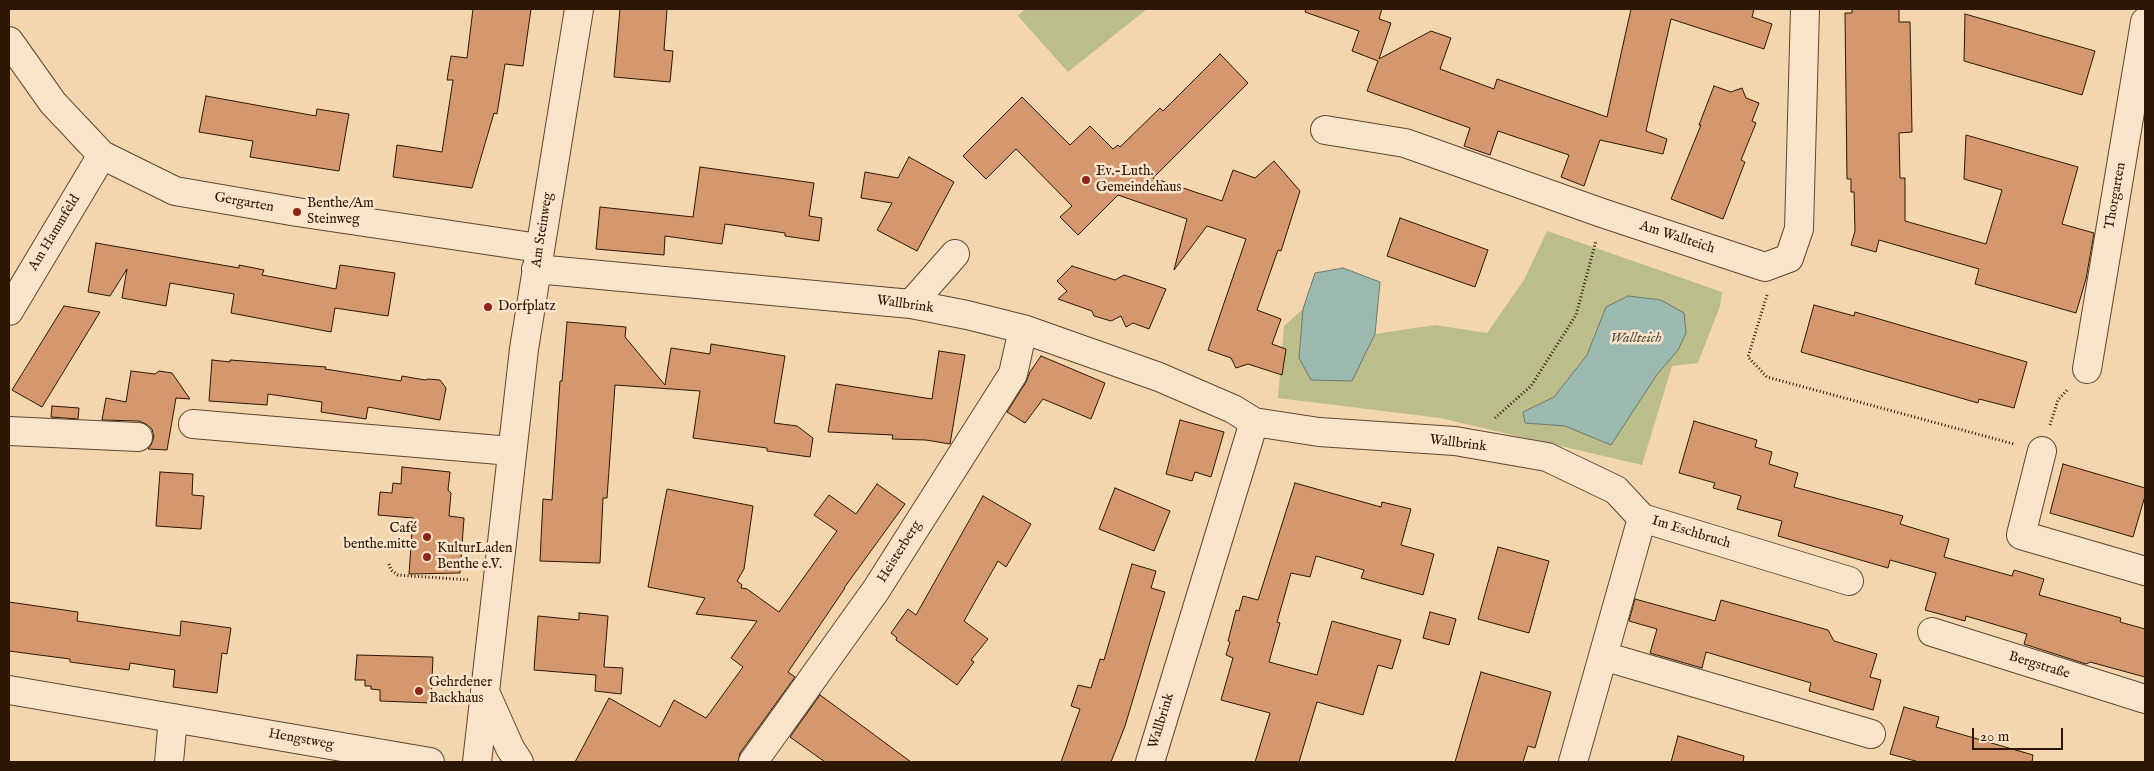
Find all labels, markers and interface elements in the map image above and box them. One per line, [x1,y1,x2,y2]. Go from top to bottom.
street label: Thorgarten [2102,161,2130,231]
place label: Ev.-Luth. Gemeindehaus [1096,164,1182,196]
marker: Ev.-Luth. Gemeindehaus [1080,174,1092,186]
street label: Gergarten [213,190,275,216]
street label: Am Steinweg [529,191,557,269]
street label: Am Hammfeld [26,192,84,274]
place label: Benthe/Am Steinweg [307,196,374,228]
marker: Benthe/Am Steinweg [291,206,303,218]
street label: Am Wallteich [1637,218,1717,258]
street label: Wallbrink [875,293,935,317]
place label: Dorfplatz [498,299,556,315]
marker: Dorfplatz [482,301,494,313]
water label: Wallteich [1610,330,1662,348]
street label: Wallbrink [1428,432,1488,456]
street label: Im Eschbruch [1650,513,1732,553]
street label: Heisterberg [874,518,926,586]
place label: Café benthe.mitte [343,521,417,554]
marker: Café benthe.mitte [421,531,433,543]
place label: KulturLaden Benthe e.V. [437,541,513,574]
marker: KulturLaden Benthe e.V. [421,551,433,563]
street label: Bergstraße [2006,649,2072,683]
place label: Gehrdener Backhaus [429,675,492,708]
marker: Gehrdener Backhaus [413,685,425,697]
street label: Wallbrink [1146,691,1178,751]
scale bar [1974,718,2065,750]
street label: Hengstweg [267,726,335,754]
text: 20 m [1980,727,2009,746]

